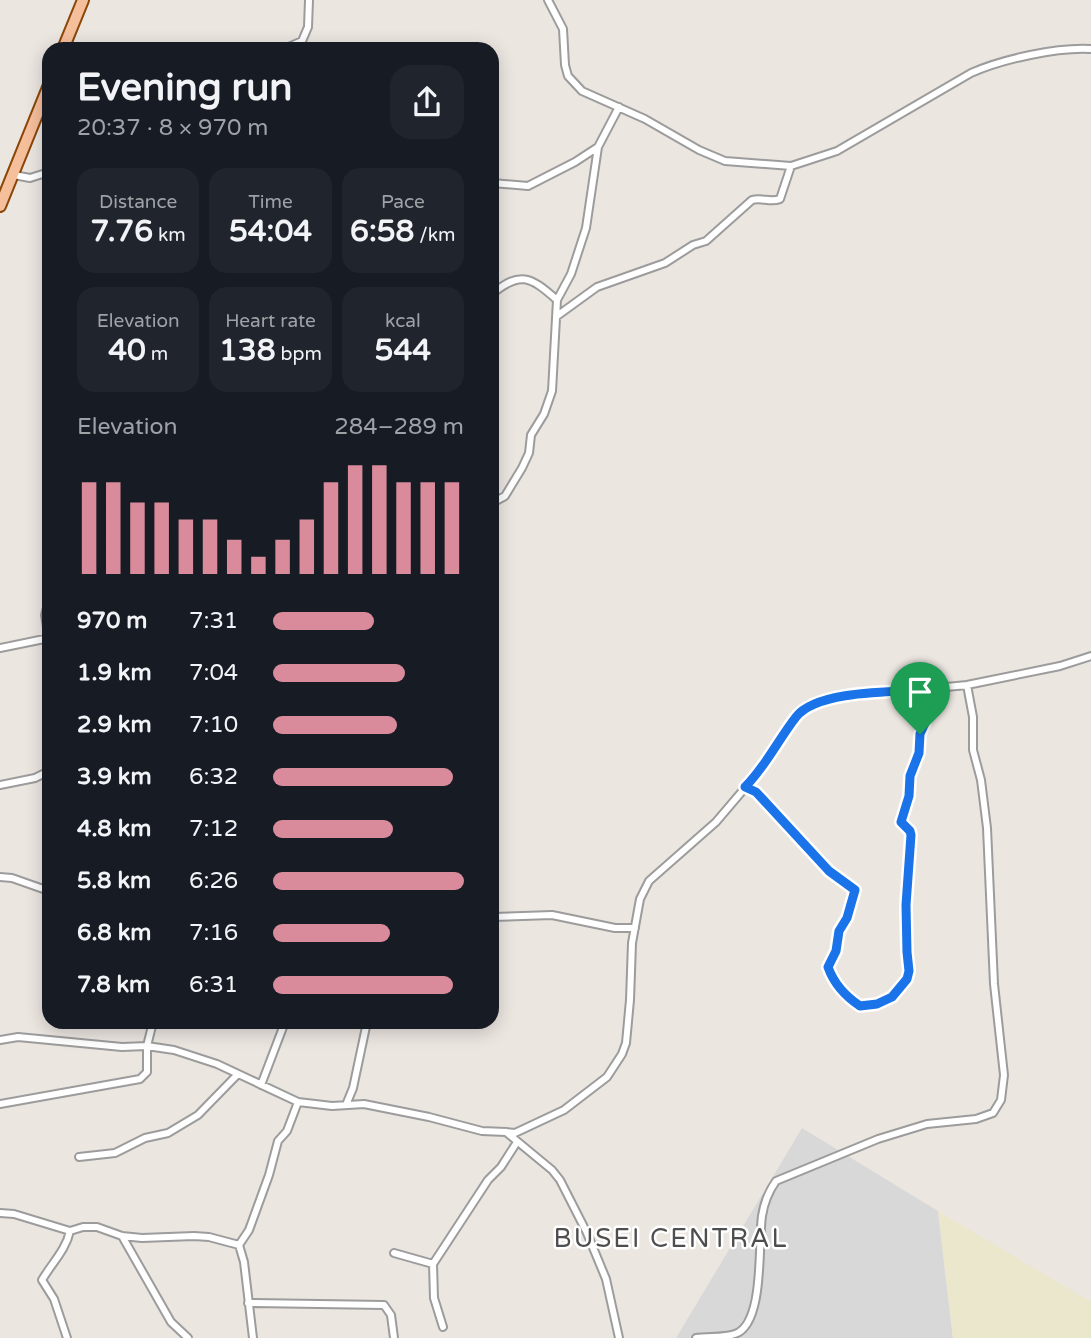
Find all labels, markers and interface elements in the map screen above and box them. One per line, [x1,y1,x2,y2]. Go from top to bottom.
text: Evening run [77,65,292,111]
button: share [390,65,464,139]
text: 20:37 · 8 × 970 m [77,114,268,142]
text: Distance [99,191,177,213]
text: Time [248,191,293,213]
text: Pace [381,191,425,213]
text: 7.76 [91,213,153,250]
text: 54:04 [229,213,312,250]
text: 6:58 [350,213,414,250]
text: km [153,224,186,246]
text: /km [414,224,456,246]
text: Elevation [97,310,180,332]
text: Heart rate [225,310,316,332]
text: kcal [385,310,421,332]
text: 40 [108,332,146,369]
text: 138 [219,332,276,369]
text: 544 [375,332,431,369]
text: m [146,343,168,365]
text: bpm [276,343,322,365]
text: Elevation [77,413,178,441]
text: 284–289 m [334,413,464,441]
text: 970 m [77,607,147,635]
text: 7:31 [189,607,238,635]
text: 1.9 km [77,659,152,687]
text: 7:04 [189,659,238,687]
pin [890,662,950,734]
icon: arrive [901,673,939,711]
text: 2.9 km [77,711,152,739]
text: 7:10 [189,711,238,739]
text: 3.9 km [77,763,152,791]
text: 6:32 [189,763,238,791]
text: 4.8 km [77,815,151,843]
text: 7:12 [189,815,238,843]
text: 5.8 km [77,867,151,895]
text: 6:26 [189,867,238,895]
text: 6.8 km [77,919,151,947]
text: 7:16 [189,919,238,947]
text: 7.8 km [77,971,150,999]
text: 6:31 [189,971,238,999]
district label: BUSEI CENTRAL [554,1223,788,1254]

